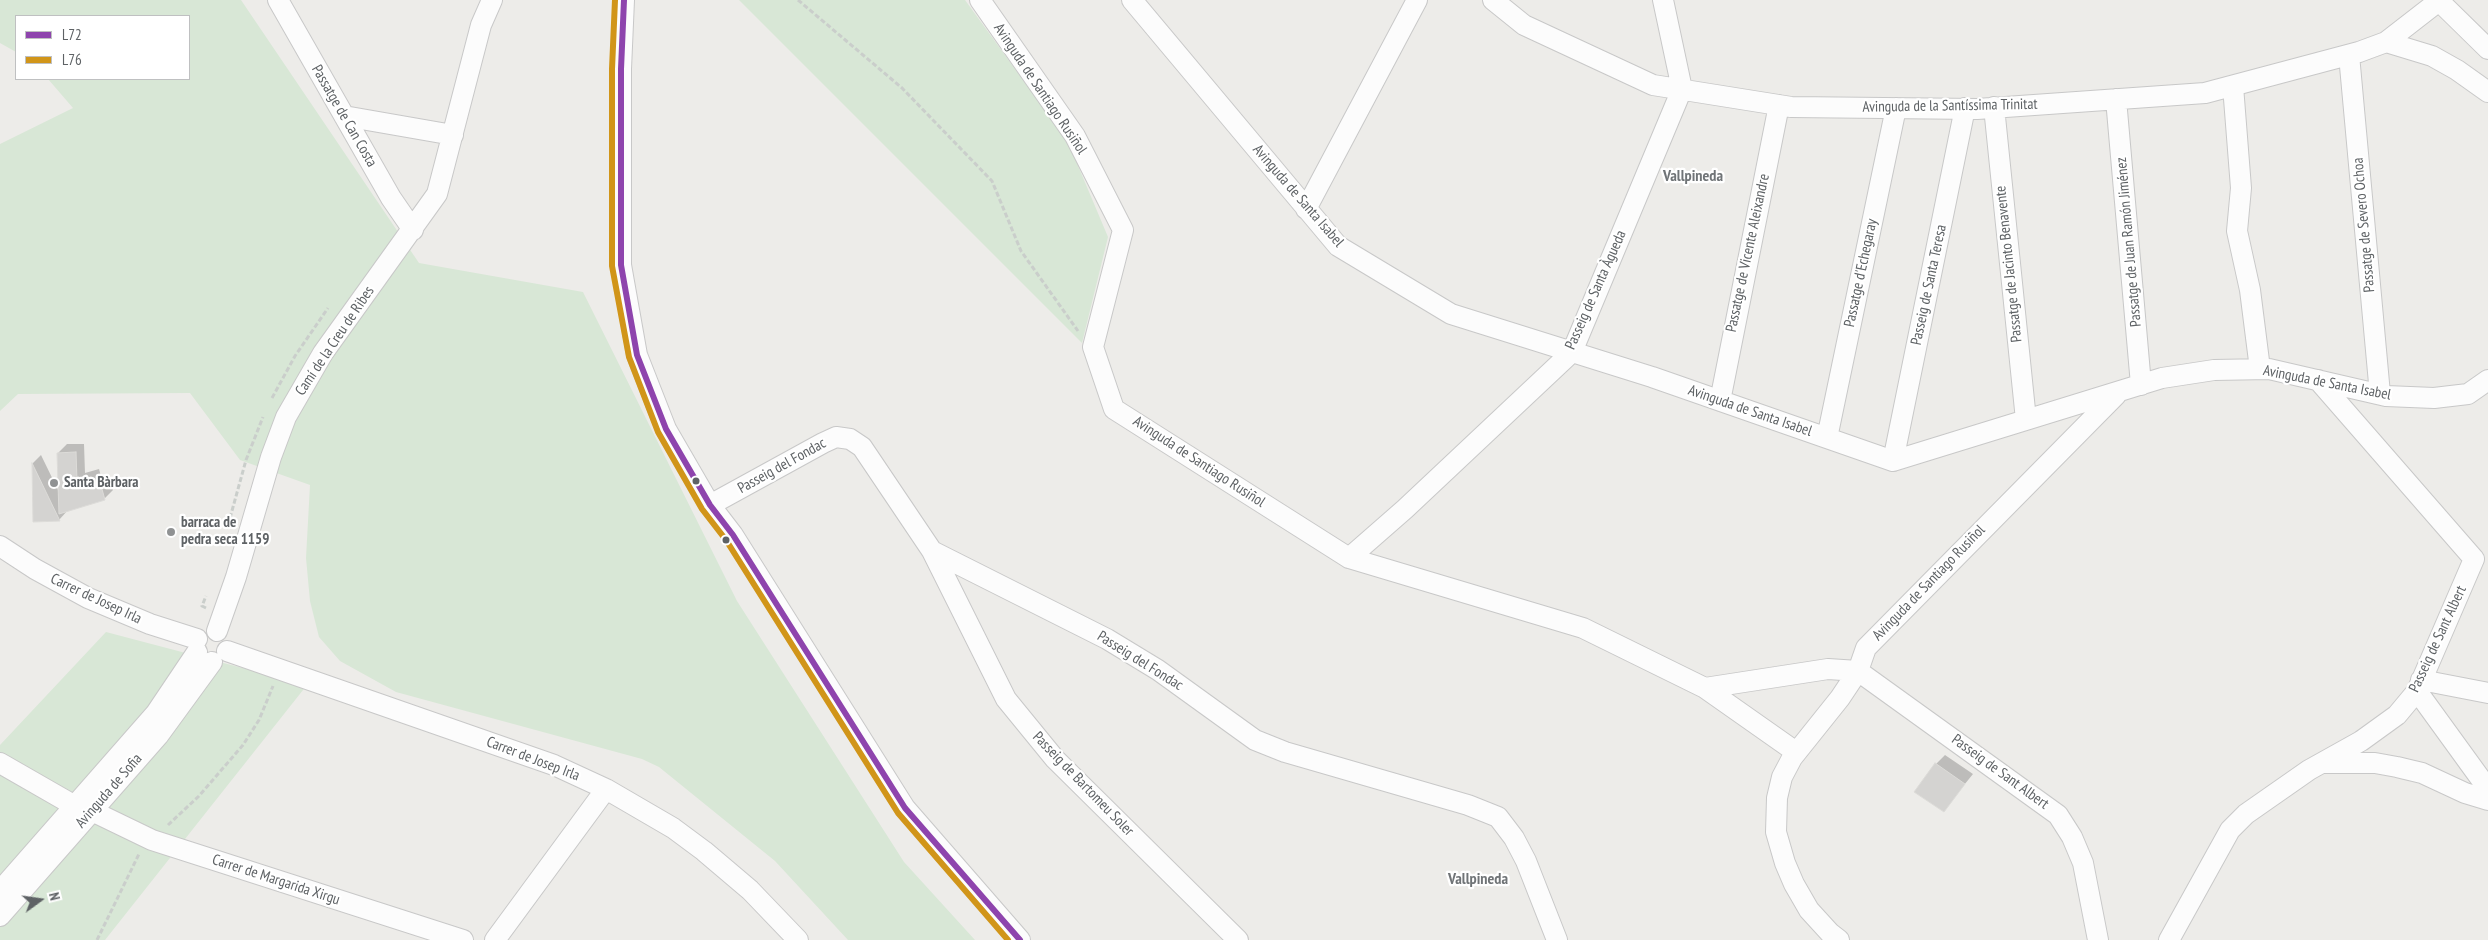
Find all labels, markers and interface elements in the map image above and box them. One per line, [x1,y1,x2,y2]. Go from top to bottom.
legend [15,15,190,80]
street label: Avinguda de Santiago Rusiñol [989,20,1091,158]
text: L72 [62,25,82,44]
text: L76 [62,50,82,69]
street label: Passatge de Can Costa [308,62,380,170]
street label: Avinguda de la Santíssima Trinitat [1862,95,2038,117]
street label: Avinguda de Santa Isabel [1249,141,1347,251]
street label: Passatge de Juan Ramón Jiménez [2113,156,2145,328]
street label: Passatge de Severo Ochoa [2349,157,2379,293]
district label: Vallpineda [1663,166,1723,186]
street label: Passatge de Vicente Aleixandre [1722,172,1774,334]
street label: Passatge de Jacinto Benavente [1992,185,2026,343]
street label: Passatge d'Echegaray [1841,217,1881,329]
street label: Passeig de Santa Teresa [1907,223,1951,347]
street label: Passeig de Santa Àgueda [1562,228,1630,352]
street label: Camí de la Creu de Ribes [292,283,378,399]
street label: Avinguda de Santa Isabel [2262,362,2392,404]
street label: Avinguda de Santa Isabel [1686,381,1814,441]
street label: Avinguda de Santiago Rusiñol [1130,413,1268,511]
street label: Passeig del Fondac [735,434,829,498]
place label: Santa Bàrbara [64,474,139,492]
unlabelled marker [691,476,701,486]
marker: Santa Bàrbara [48,477,60,489]
place label: barraca de pedra seca 1159 [181,514,269,549]
street label: Avinguda de Santiago Rusiñol [1869,521,1989,645]
marker: barraca de pedra seca 1159 [165,526,177,538]
unlabelled marker [721,535,731,545]
street label: Carrer de Josep Irla [48,570,144,628]
street label: Passeig de Sant Albert [2405,583,2471,695]
street label: Passeig del Fondac [1094,627,1186,695]
street label: Passeig de Bartomeu Soler [1029,728,1137,840]
street label: Passeig de Sant Albert [1948,731,2052,813]
street label: Carrer de Josep Irla [484,733,582,785]
street label: Avinguda de Sofia [72,750,146,832]
street label: Carrer de Margarida Xirgu [210,851,342,909]
district label: Vallpineda [1448,869,1508,889]
north arrow [15,875,65,925]
text: N [45,891,64,902]

